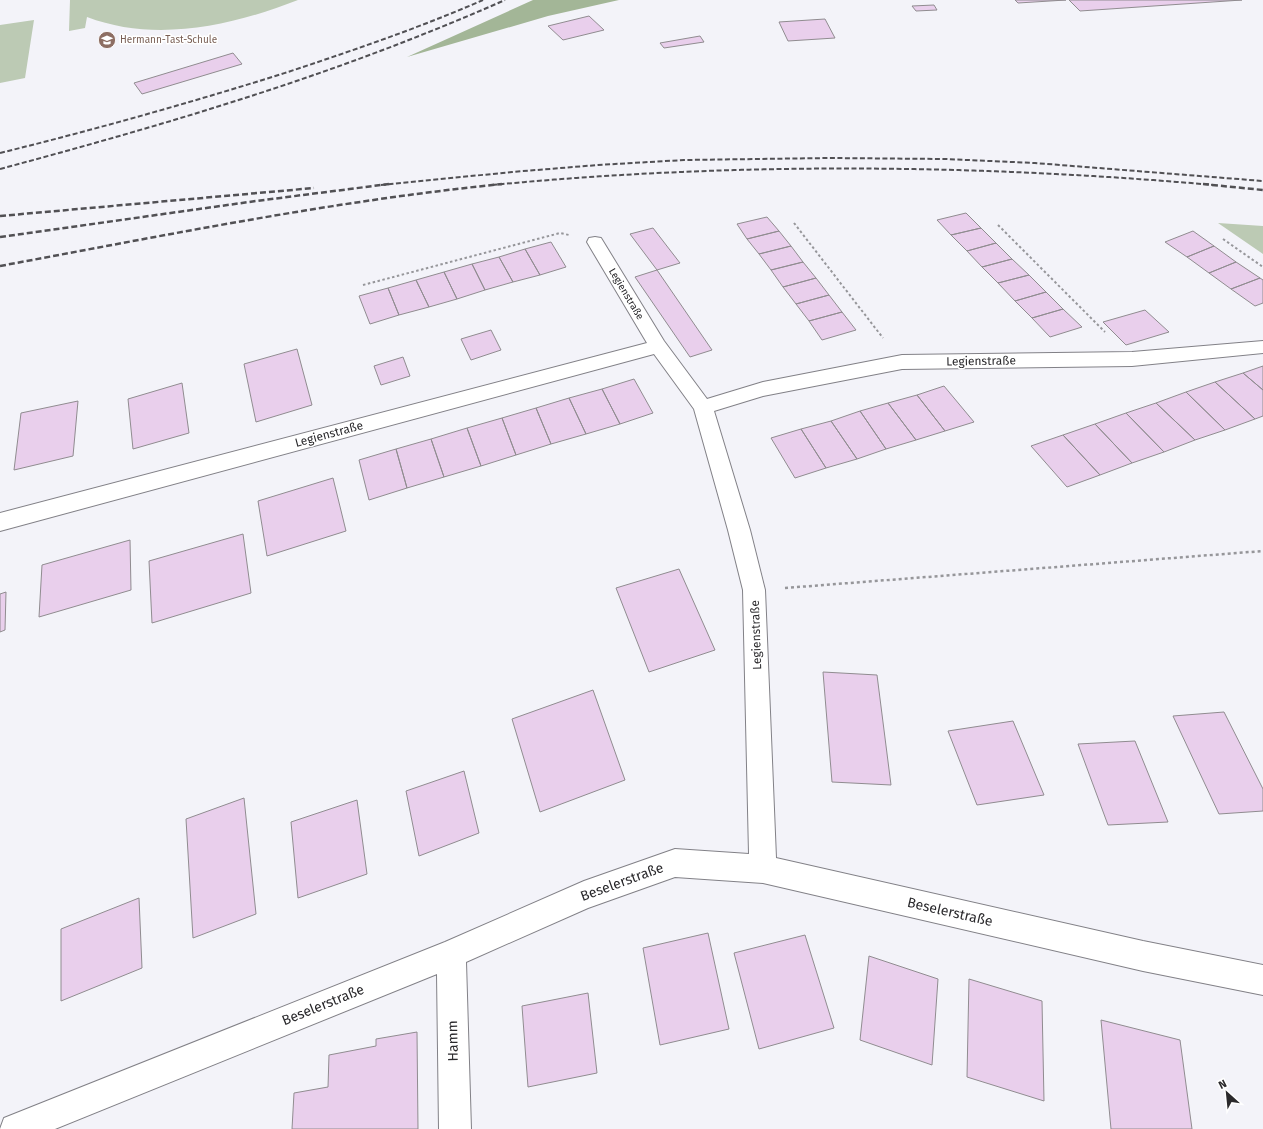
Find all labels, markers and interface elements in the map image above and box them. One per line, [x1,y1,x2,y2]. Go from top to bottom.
school or university icon: Hermann-Tast-Schule [97,30,117,50]
place label: Hermann-Tast-Schule [120,34,217,46]
street label: Legienstraße [606,266,646,322]
street label: Legienstraße [946,353,1016,369]
street label: Legienstraße [294,418,364,450]
street label: Legienstraße [748,600,764,670]
street label: Beselerstraße [578,859,666,905]
street label: Beselerstraße [906,894,994,930]
street label: Beselerstraße [279,981,367,1029]
street label: Hamm [444,1020,462,1062]
north arrow [1207,1073,1247,1113]
text: N [1216,1077,1229,1092]

